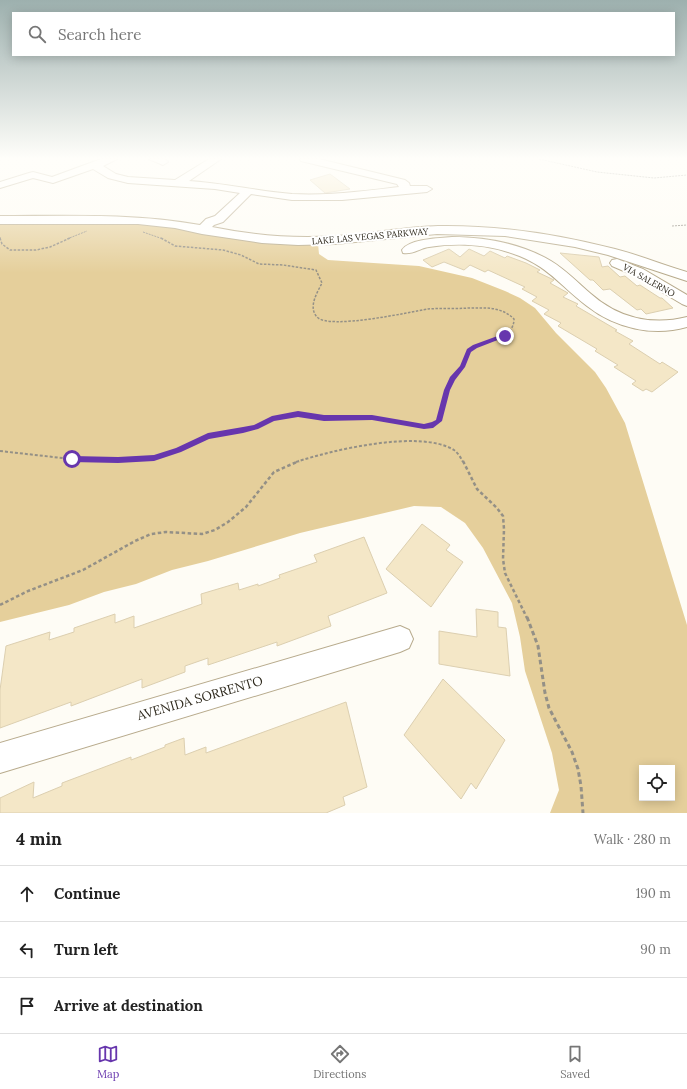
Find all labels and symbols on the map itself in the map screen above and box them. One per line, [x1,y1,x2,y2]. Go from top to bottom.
street label: LAKE LAS VEGAS PARKWAY [311,225,429,247]
street label: VIA SALERNO [620,261,677,299]
route end [496,327,514,345]
route start [63,450,81,468]
street label: AVENIDA SORRENTO [134,672,265,724]

